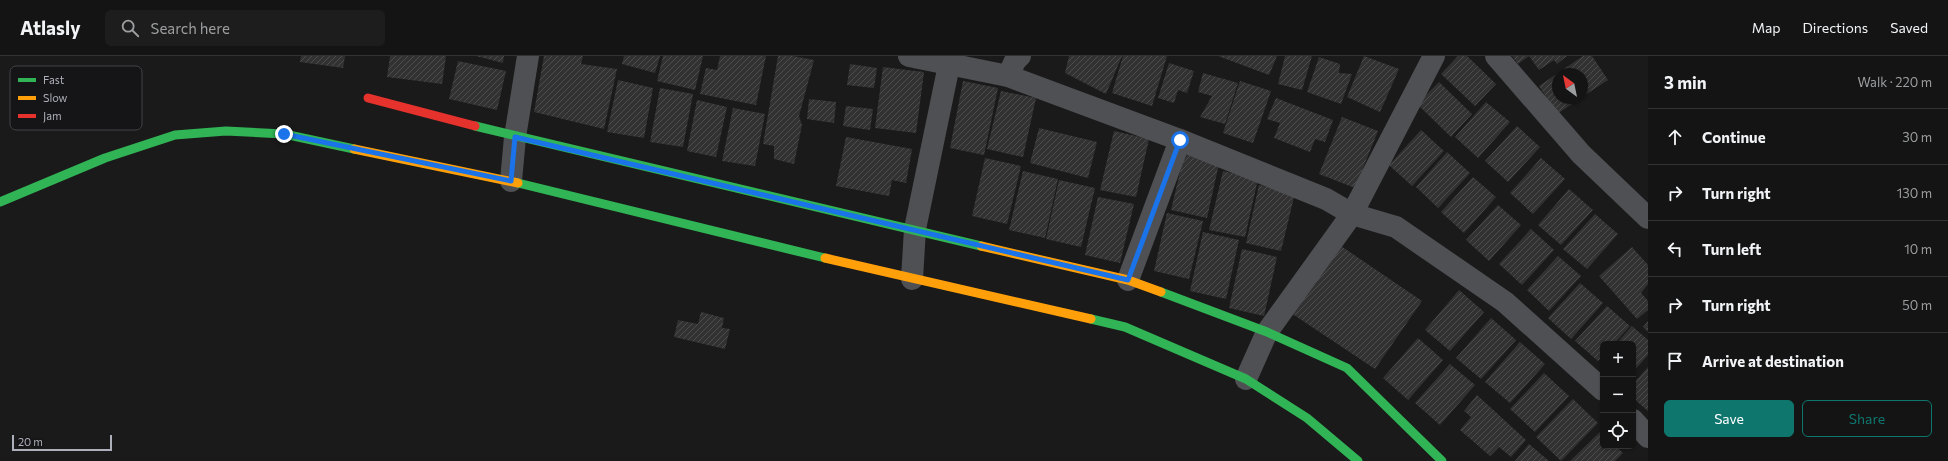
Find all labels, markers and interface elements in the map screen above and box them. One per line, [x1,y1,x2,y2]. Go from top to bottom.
search box [105,10,385,46]
text: Atlasly [20,16,81,39]
icon: search [119,17,141,39]
text: Search here [151,19,230,37]
text: Map [1752,19,1781,36]
text: Directions [1803,19,1868,36]
text: Saved [1890,19,1928,36]
legend [10,66,142,130]
north arrow [1552,68,1588,104]
text: 3 min [1664,72,1707,93]
text: Fast [43,73,65,86]
text: Walk · 220 m [1858,74,1932,90]
text: Slow [43,91,68,104]
text: Jam [43,109,62,123]
route end [275,125,293,143]
icon: ahead [1664,126,1686,148]
text: Continue [1702,128,1766,146]
text: 30 m [1902,129,1932,145]
route start [1171,131,1189,149]
icon: right [1664,182,1686,204]
text: Turn right [1702,184,1771,202]
text: 130 m [1897,185,1932,201]
icon: left [1664,238,1686,260]
text: Turn left [1702,240,1761,258]
text: 10 m [1904,241,1932,257]
icon: right [1664,294,1686,316]
text: Turn right [1702,296,1771,314]
text: 50 m [1902,297,1932,313]
map controls [1600,341,1636,449]
button: + [1600,341,1636,377]
icon: arrive [1664,350,1686,372]
text: Arrive at destination [1702,352,1844,370]
button: − [1600,377,1636,413]
button: Save [1664,400,1794,437]
button: Share [1802,400,1932,437]
button: locate [1600,413,1636,449]
scale bar [12,433,112,452]
text: 20 m [18,435,43,448]

